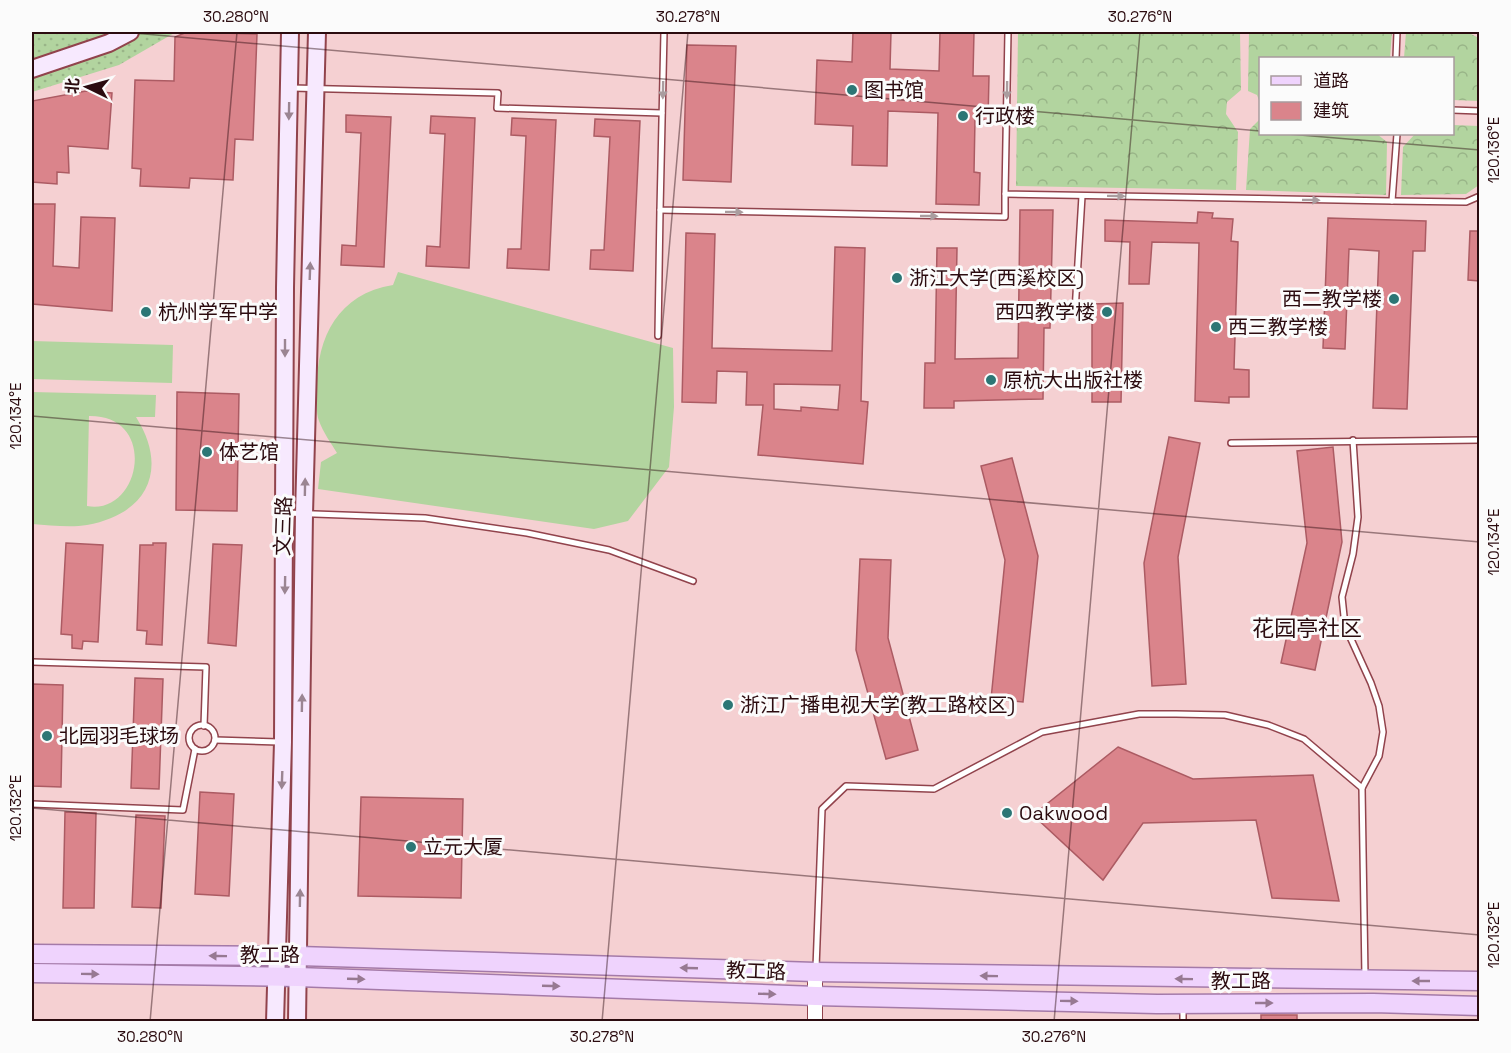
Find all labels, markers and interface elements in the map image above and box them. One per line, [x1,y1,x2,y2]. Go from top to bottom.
text: 30.280°N [203,7,269,26]
text: 30.278°N [656,7,720,26]
text: 30.276°N [1108,7,1172,26]
north arrow [57,57,117,117]
legend [1259,57,1454,135]
text: 道路 [1313,69,1349,92]
text: 北 [61,77,84,95]
place label: 图书馆 [864,77,924,103]
one-way arrow [658,80,668,99]
one-way arrow [1002,80,1012,99]
marker: 图书馆 [845,83,859,97]
text: 建筑 [1313,99,1349,122]
one-way arrow [284,101,293,120]
place label: 行政楼 [975,103,1035,129]
marker: 行政楼 [956,109,970,123]
text: 120.136°E [1484,117,1503,183]
one-way arrow [1107,192,1126,201]
one-way arrow [1302,195,1321,205]
one-way arrow [725,207,744,217]
one-way arrow [920,211,939,220]
one-way arrow [306,261,315,280]
place label: 浙江大学(西溪校区) [909,265,1084,291]
marker: 浙江大学(西溪校区) [890,271,904,285]
place label: 西二教学楼 [1282,286,1382,312]
marker: 西二教学楼 [1387,292,1401,306]
place label: 杭州学军中学 [158,299,278,325]
place label: 西四教学楼 [995,299,1095,325]
marker: 杭州学军中学 [139,305,153,319]
marker: 西四教学楼 [1100,305,1114,319]
place label: 西三教学楼 [1228,314,1328,340]
marker: 西三教学楼 [1209,320,1223,334]
one-way arrow [280,338,290,357]
place label: 原杭大出版社楼 [1003,367,1143,393]
marker: 原杭大出版社楼 [984,373,998,387]
text: 120.134°E [6,383,25,449]
place label: 体艺馆 [219,439,279,465]
marker: 体艺馆 [200,445,214,459]
one-way arrow [301,477,310,496]
street label: 文三路 [269,496,297,556]
text: 120.134°E [1484,509,1503,575]
one-way arrow [280,575,289,594]
district label: 花园亭社区 [1252,614,1362,642]
place label: 浙江广播电视大学(教工路校区) [740,692,1015,718]
one-way arrow [297,693,307,712]
marker: 浙江广播电视大学(教工路校区) [721,698,735,712]
place label: 北园羽毛球场 [59,723,179,749]
marker: 北园羽毛球场 [40,729,54,743]
one-way arrow [277,770,287,789]
text: 120.132°E [6,775,25,841]
place label: Oakwood [1019,800,1108,826]
marker: Oakwood [1000,806,1014,820]
place label: 立元大厦 [423,834,503,860]
marker: 立元大厦 [404,840,418,854]
one-way arrow [295,888,304,907]
text: 120.132°E [1484,902,1503,968]
street label: 教工路 [240,942,300,968]
one-way arrow [208,952,227,961]
street label: 教工路 [726,957,786,985]
one-way arrow [680,964,699,973]
street label: 教工路 [1211,968,1271,994]
one-way arrow [80,970,99,979]
one-way arrow [980,971,999,980]
one-way arrow [1175,974,1194,984]
one-way arrow [347,975,366,984]
one-way arrow [1412,976,1431,986]
one-way arrow [542,982,561,991]
one-way arrow [757,989,776,999]
one-way arrow [1060,997,1079,1006]
one-way arrow [1255,998,1274,1008]
text: 30.280°N [117,1027,183,1046]
text: 30.278°N [570,1027,634,1046]
text: 30.276°N [1022,1027,1086,1046]

